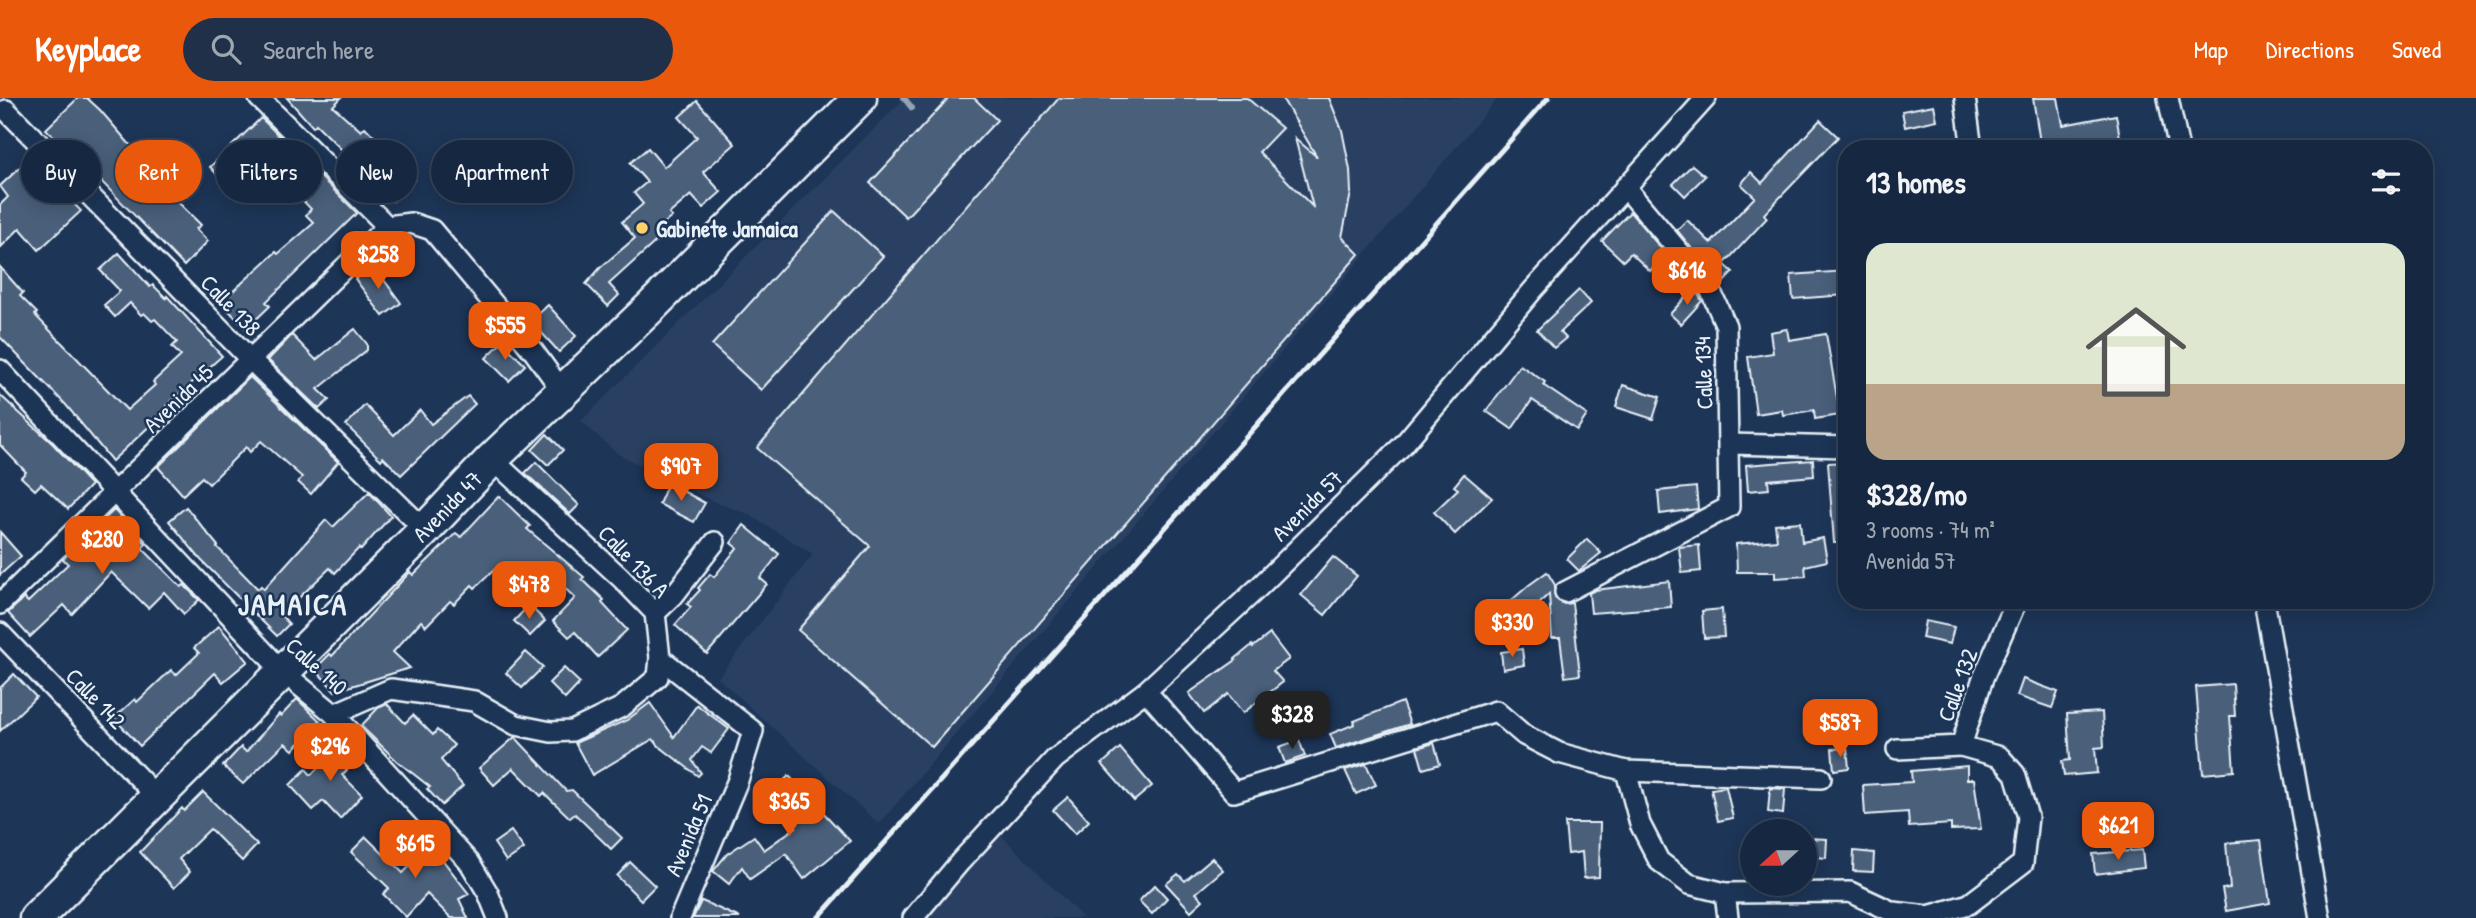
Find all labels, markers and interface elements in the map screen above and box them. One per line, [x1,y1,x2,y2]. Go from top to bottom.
search box [183,18,673,81]
text: Keyplace [35,27,141,71]
icon: search [207,30,245,68]
text: Search here [263,32,374,67]
text: Map [2194,33,2228,65]
text: Directions [2266,33,2354,65]
text: Saved [2392,33,2441,65]
chip: Buy [21,140,101,203]
chip: Rent [115,140,202,203]
chip: Filters [216,140,322,203]
chip: New [336,140,417,203]
chip: Apartment [431,140,573,203]
text: 13 homes [1866,162,1966,202]
icon: filters [2367,163,2405,201]
place label: Gabinete Jamaica [656,213,798,244]
marker: Gabinete Jamaica [634,220,650,236]
pin: $258 [337,232,419,291]
text: $258 [357,238,399,269]
pin: $616 [1646,248,1728,307]
text: $616 [1668,254,1706,285]
street label: Calle 138 [194,267,268,343]
icon: home [2073,289,2199,415]
pin: $555 [464,302,546,362]
text: $555 [485,309,525,340]
street label: Calle 134 [1686,336,1720,410]
street label: Avenida 45 [136,357,220,439]
pin: $907 [640,444,722,503]
text: $907 [660,450,702,481]
street label: Avenida 57 [1264,462,1350,548]
street label: Avenida 47 [405,463,489,549]
text: $328/mo [1866,474,1967,514]
text: 3 rooms · 74 m² [1866,514,1995,545]
pin: $280 [61,517,143,576]
street label: Calle 136 A [591,518,677,604]
text: $280 [81,523,123,554]
text: Avenida 57 [1866,545,1956,576]
pin: $478 [488,561,570,621]
text: $478 [508,568,550,599]
district label: JAMAICA [238,584,348,624]
pin: $330 [1471,600,1553,659]
text: $330 [1491,606,1533,637]
street label: Calle 140 [279,630,355,702]
street label: Calle 132 [1930,644,1985,726]
street label: Calle 142 [59,661,133,735]
pin: $328 [1251,692,1333,751]
text: $328 [1271,698,1313,729]
pin: $587 [1799,700,1881,759]
text: $587 [1819,706,1861,737]
pin: $296 [289,724,371,783]
text: $296 [310,730,350,761]
pin: $365 [748,778,830,838]
text: $365 [769,785,809,816]
street label: Avenida 51 [657,789,719,881]
pin: $621 [2077,802,2159,862]
text: $621 [2098,809,2138,840]
north arrow [1740,819,1816,896]
map controls [1740,819,1817,896]
pin: $615 [374,820,456,880]
text: $615 [396,827,434,858]

